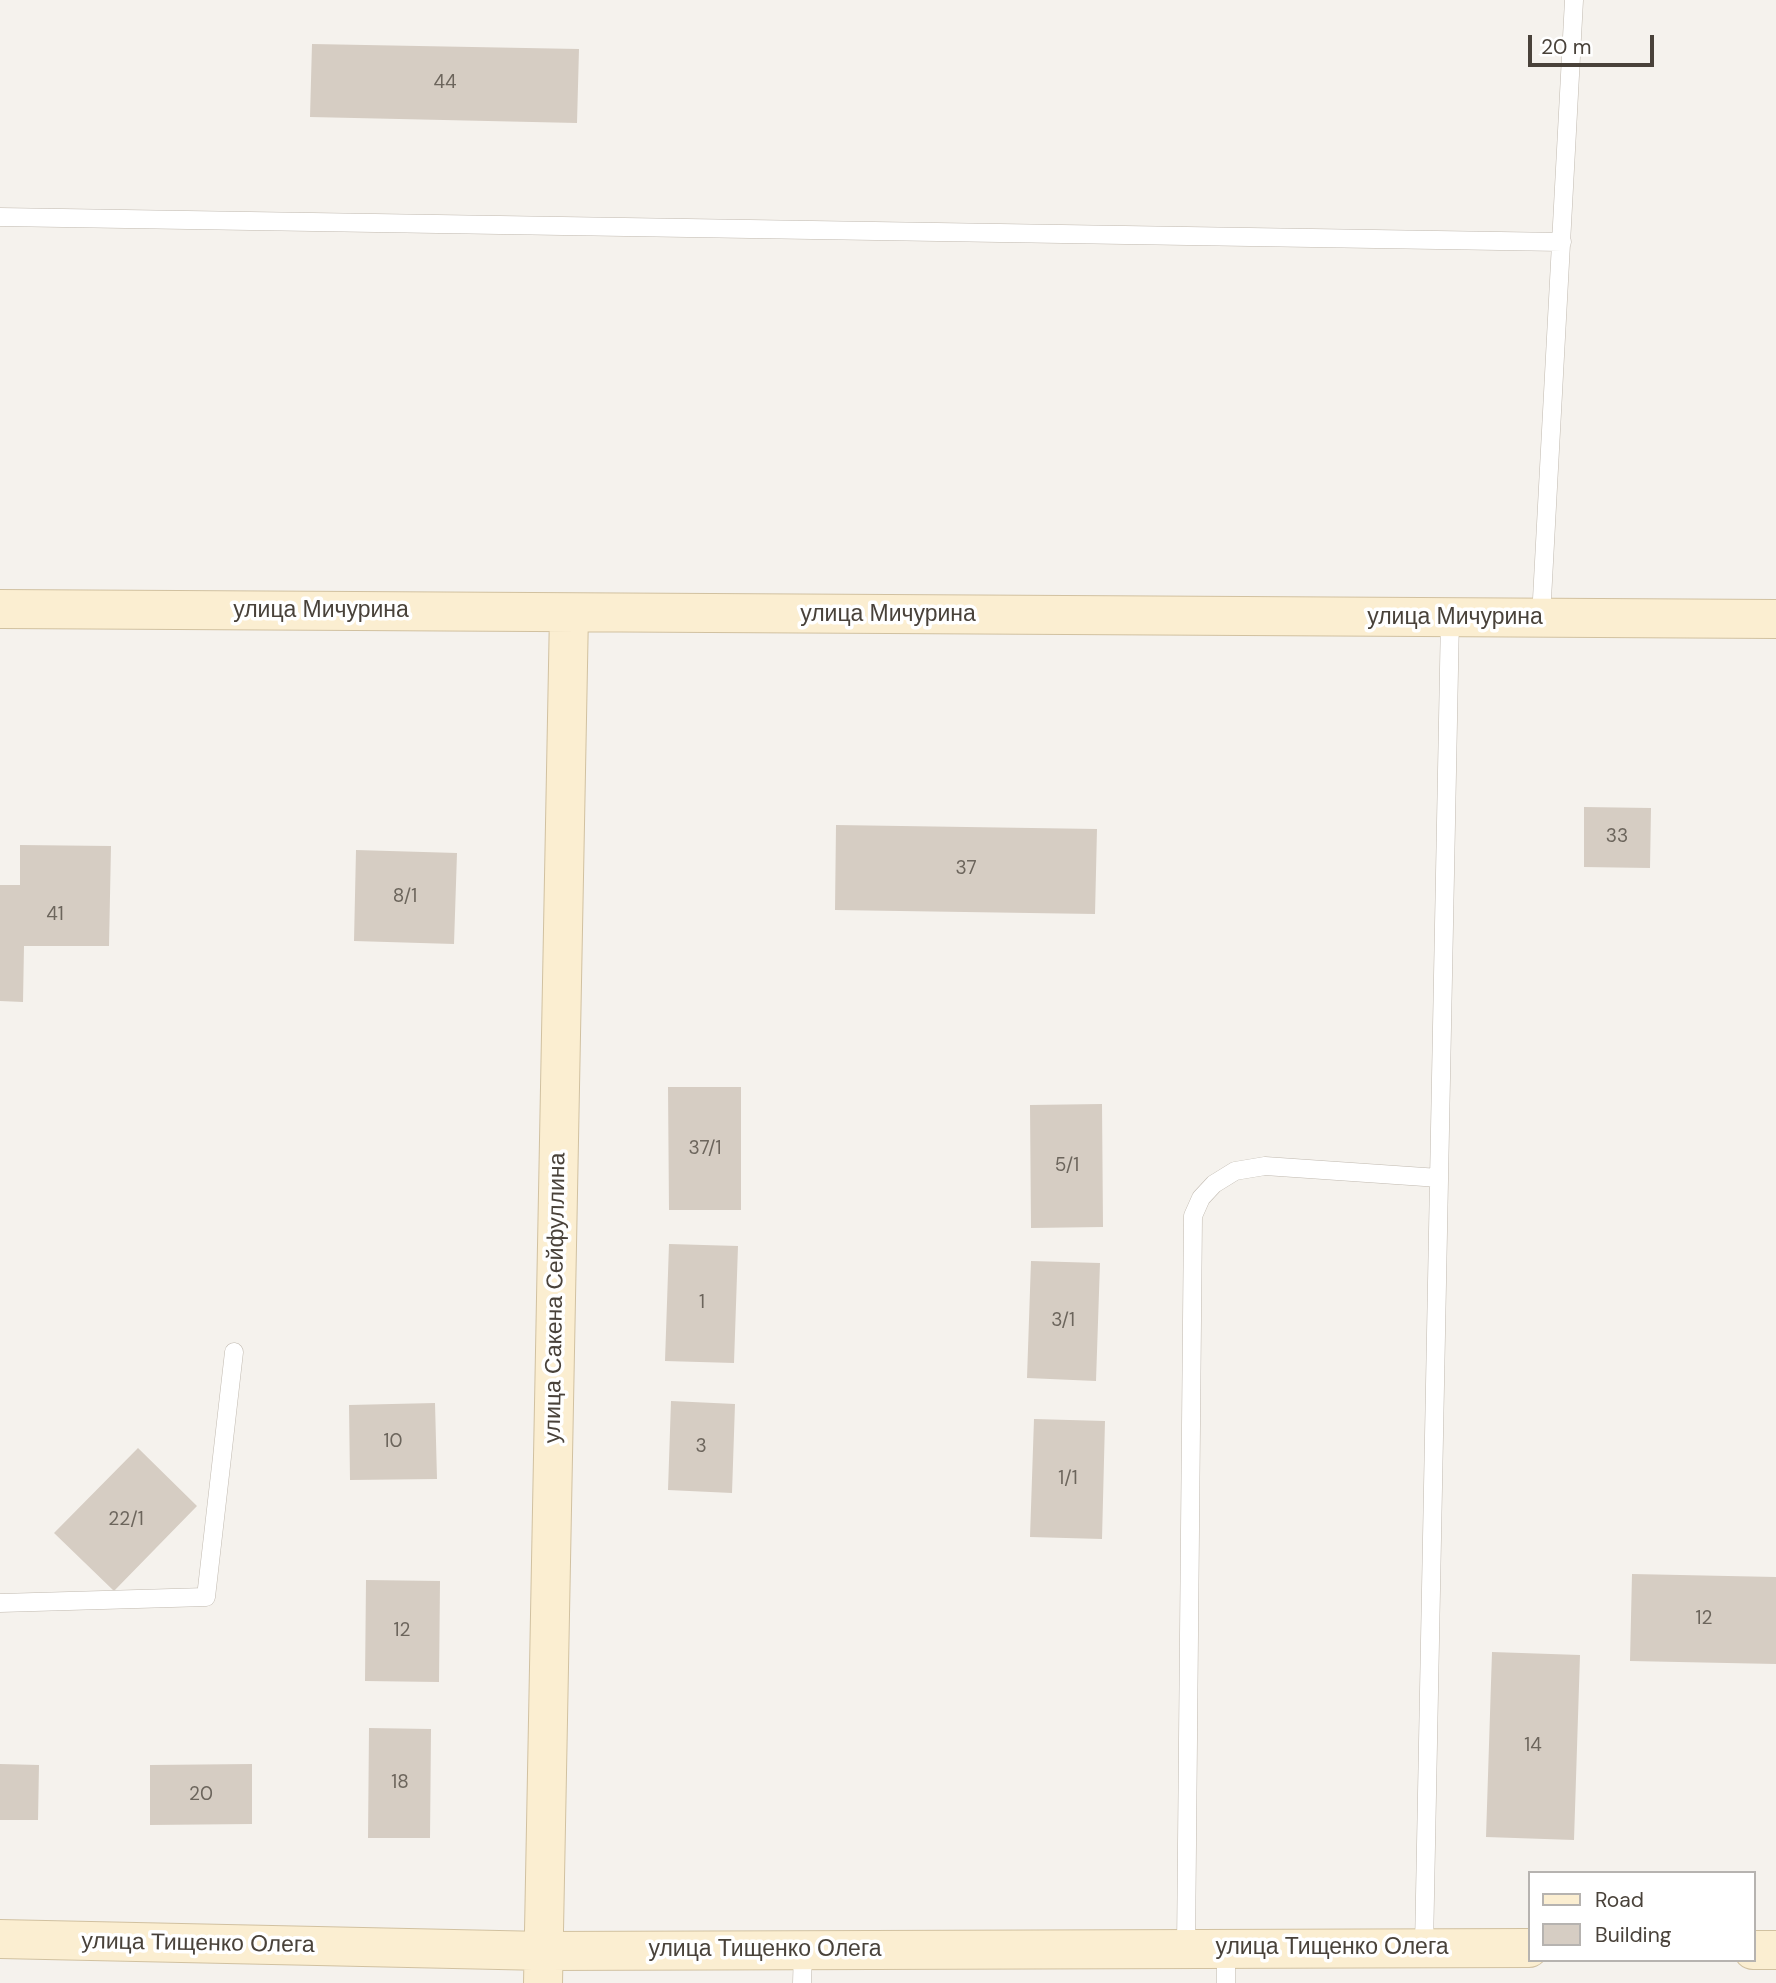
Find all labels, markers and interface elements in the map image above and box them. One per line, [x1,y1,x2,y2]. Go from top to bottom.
scale bar [1531,21,1657,65]
text: 20 m [1541,33,1592,61]
house number: 44 [433,72,457,94]
street label: улица Мичурина [233,597,409,625]
street label: улица Мичурина [800,601,976,629]
street label: улица Мичурина [1367,604,1543,632]
house number: 33 [1606,826,1628,848]
house number: 37 [955,858,977,880]
house number: 8/1 [393,886,417,908]
house number: 41 [46,904,64,926]
house number: 37/1 [689,1138,721,1160]
street label: улица Сакена Сейфуллина [540,1152,572,1444]
house number: 5/1 [1055,1155,1079,1177]
house number: 1 [699,1292,705,1314]
house number: 3/1 [1051,1310,1075,1332]
house number: 10 [384,1431,402,1453]
house number: 3 [695,1436,707,1458]
house number: 1/1 [1058,1468,1078,1490]
house number: 22/1 [108,1509,144,1531]
house number: 12 [1696,1608,1712,1630]
house number: 12 [394,1620,410,1642]
house number: 14 [1524,1735,1542,1757]
house number: 18 [391,1772,409,1794]
house number: 20 [189,1784,213,1806]
legend [1528,1871,1755,1962]
text: Road [1595,1886,1644,1914]
text: Building [1595,1921,1671,1949]
street label: улица Тищенко Олега [81,1928,315,1960]
street label: улица Тищенко Олега [1215,1934,1449,1962]
street label: улица Тищенко Олега [648,1936,882,1964]

